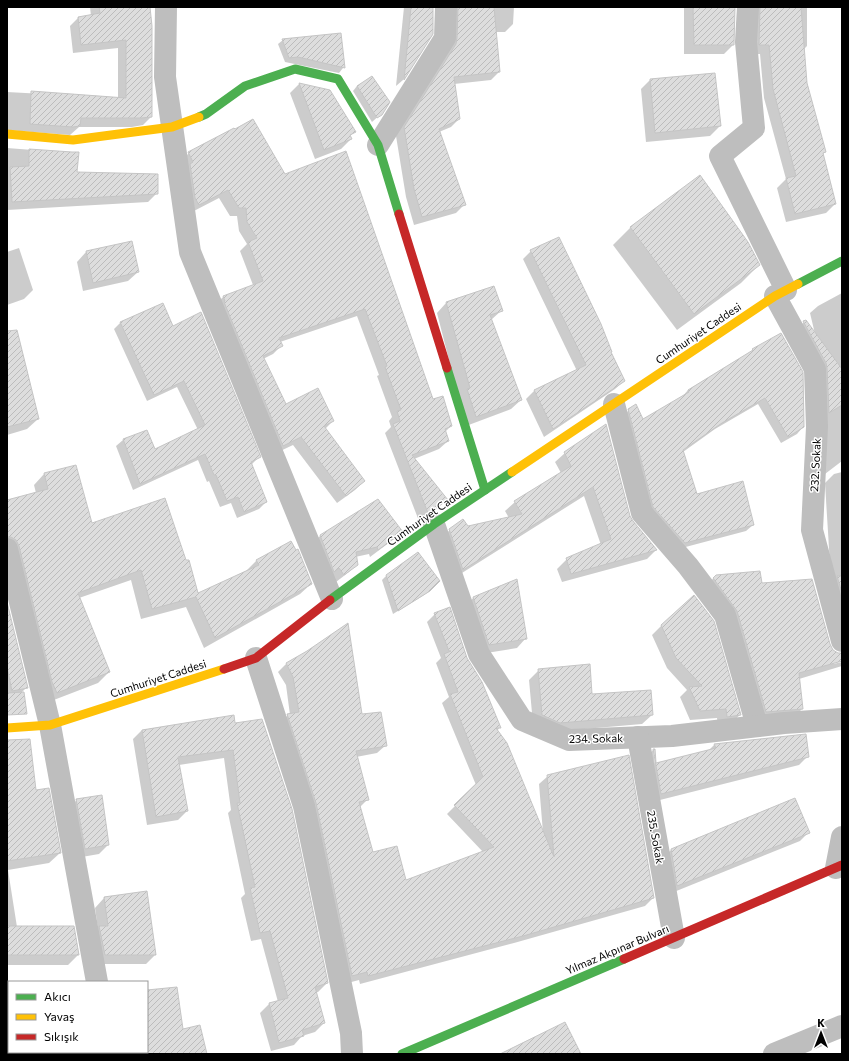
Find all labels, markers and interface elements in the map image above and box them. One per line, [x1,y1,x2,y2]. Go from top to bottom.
street label: Cumhuriyet Caddesi [653,299,743,366]
street label: 232. Sokak [807,438,823,492]
street label: Cumhuriyet Caddesi [384,480,474,548]
street label: Cumhuriyet Caddesi [108,656,208,700]
street label: 234. Sokak [569,731,623,745]
street label: 235. Sokak [645,809,667,865]
street label: Yılmaz Akpınar Bulvarı [563,921,671,977]
legend [8,981,148,1053]
text: Akıcı [44,989,71,1003]
text: Yavaş [44,1009,75,1023]
north arrow [801,1013,841,1053]
text: K [817,1016,825,1029]
text: Sıkışık [44,1029,79,1043]

